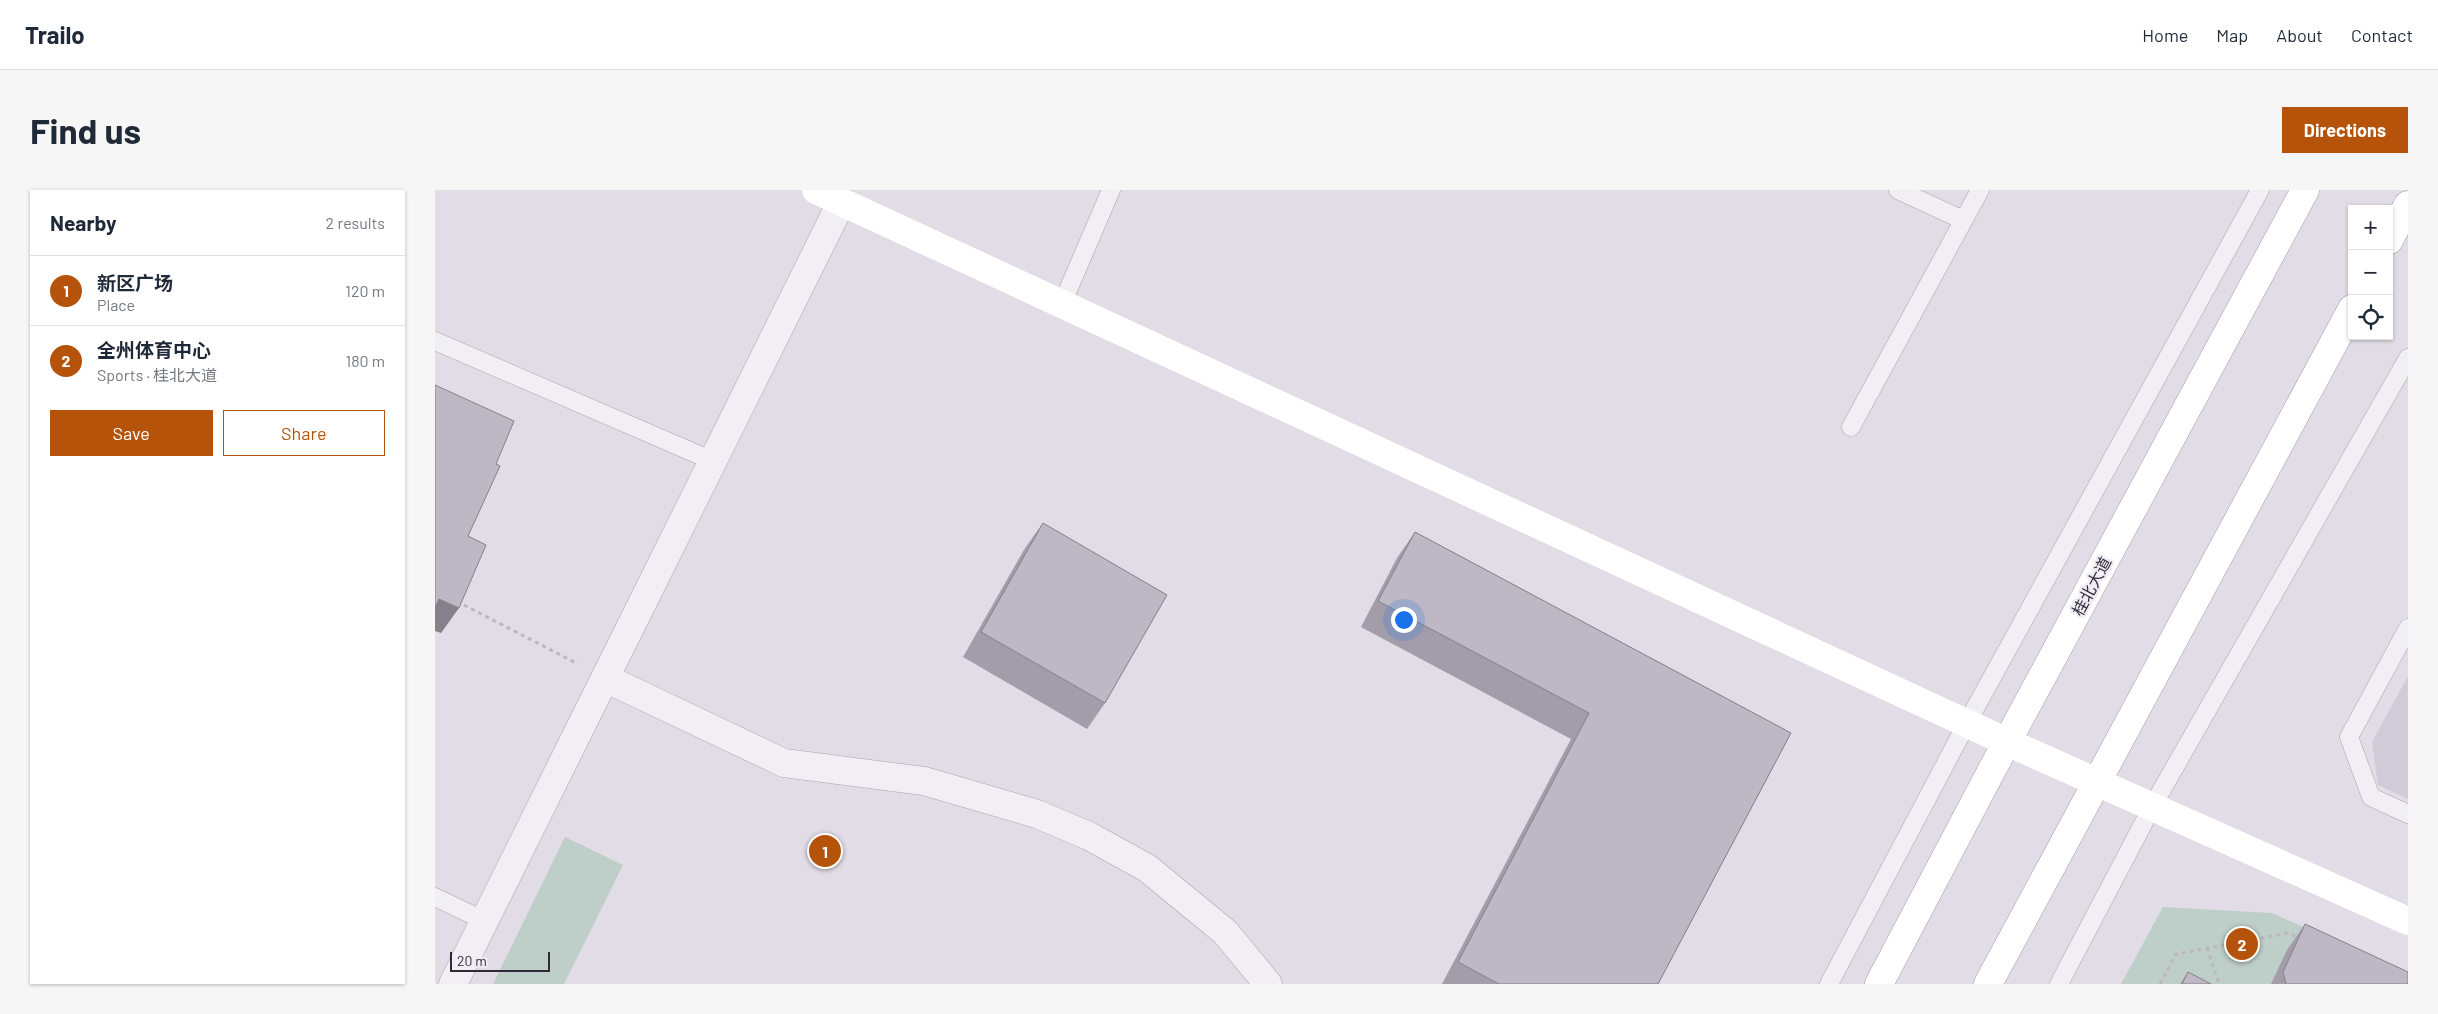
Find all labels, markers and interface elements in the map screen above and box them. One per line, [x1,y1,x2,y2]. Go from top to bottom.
text: Trailo [25,20,85,49]
text: Home [2142,24,2188,46]
text: Map [2216,24,2248,46]
text: About [2276,24,2323,46]
text: Contact [2351,24,2413,46]
button: Directions [2282,107,2408,153]
text: Find us [30,109,141,151]
map controls [2348,205,2393,340]
button: + [2348,205,2393,250]
text: Nearby [50,210,116,235]
text: 2 results [326,213,385,232]
button: − [2348,250,2393,295]
text: 新区广场 [97,271,173,294]
text: 1 [63,281,69,300]
text: 120 m [345,281,385,300]
text: Place [97,295,135,314]
button: locate [2348,295,2393,340]
text: 全州体育中心 [97,338,211,361]
text: 2 [62,351,70,370]
text: 180 m [346,351,385,370]
text: Sports · 桂北大道 [97,365,217,384]
button: Save [50,410,213,456]
button: Share [223,410,385,456]
street label: 桂北大道 [2068,553,2114,619]
your location [1391,607,1417,633]
pin: 1 [809,832,841,870]
pin: 2 [2226,925,2258,963]
scale bar [450,949,550,972]
text: 20 m [457,952,487,969]

